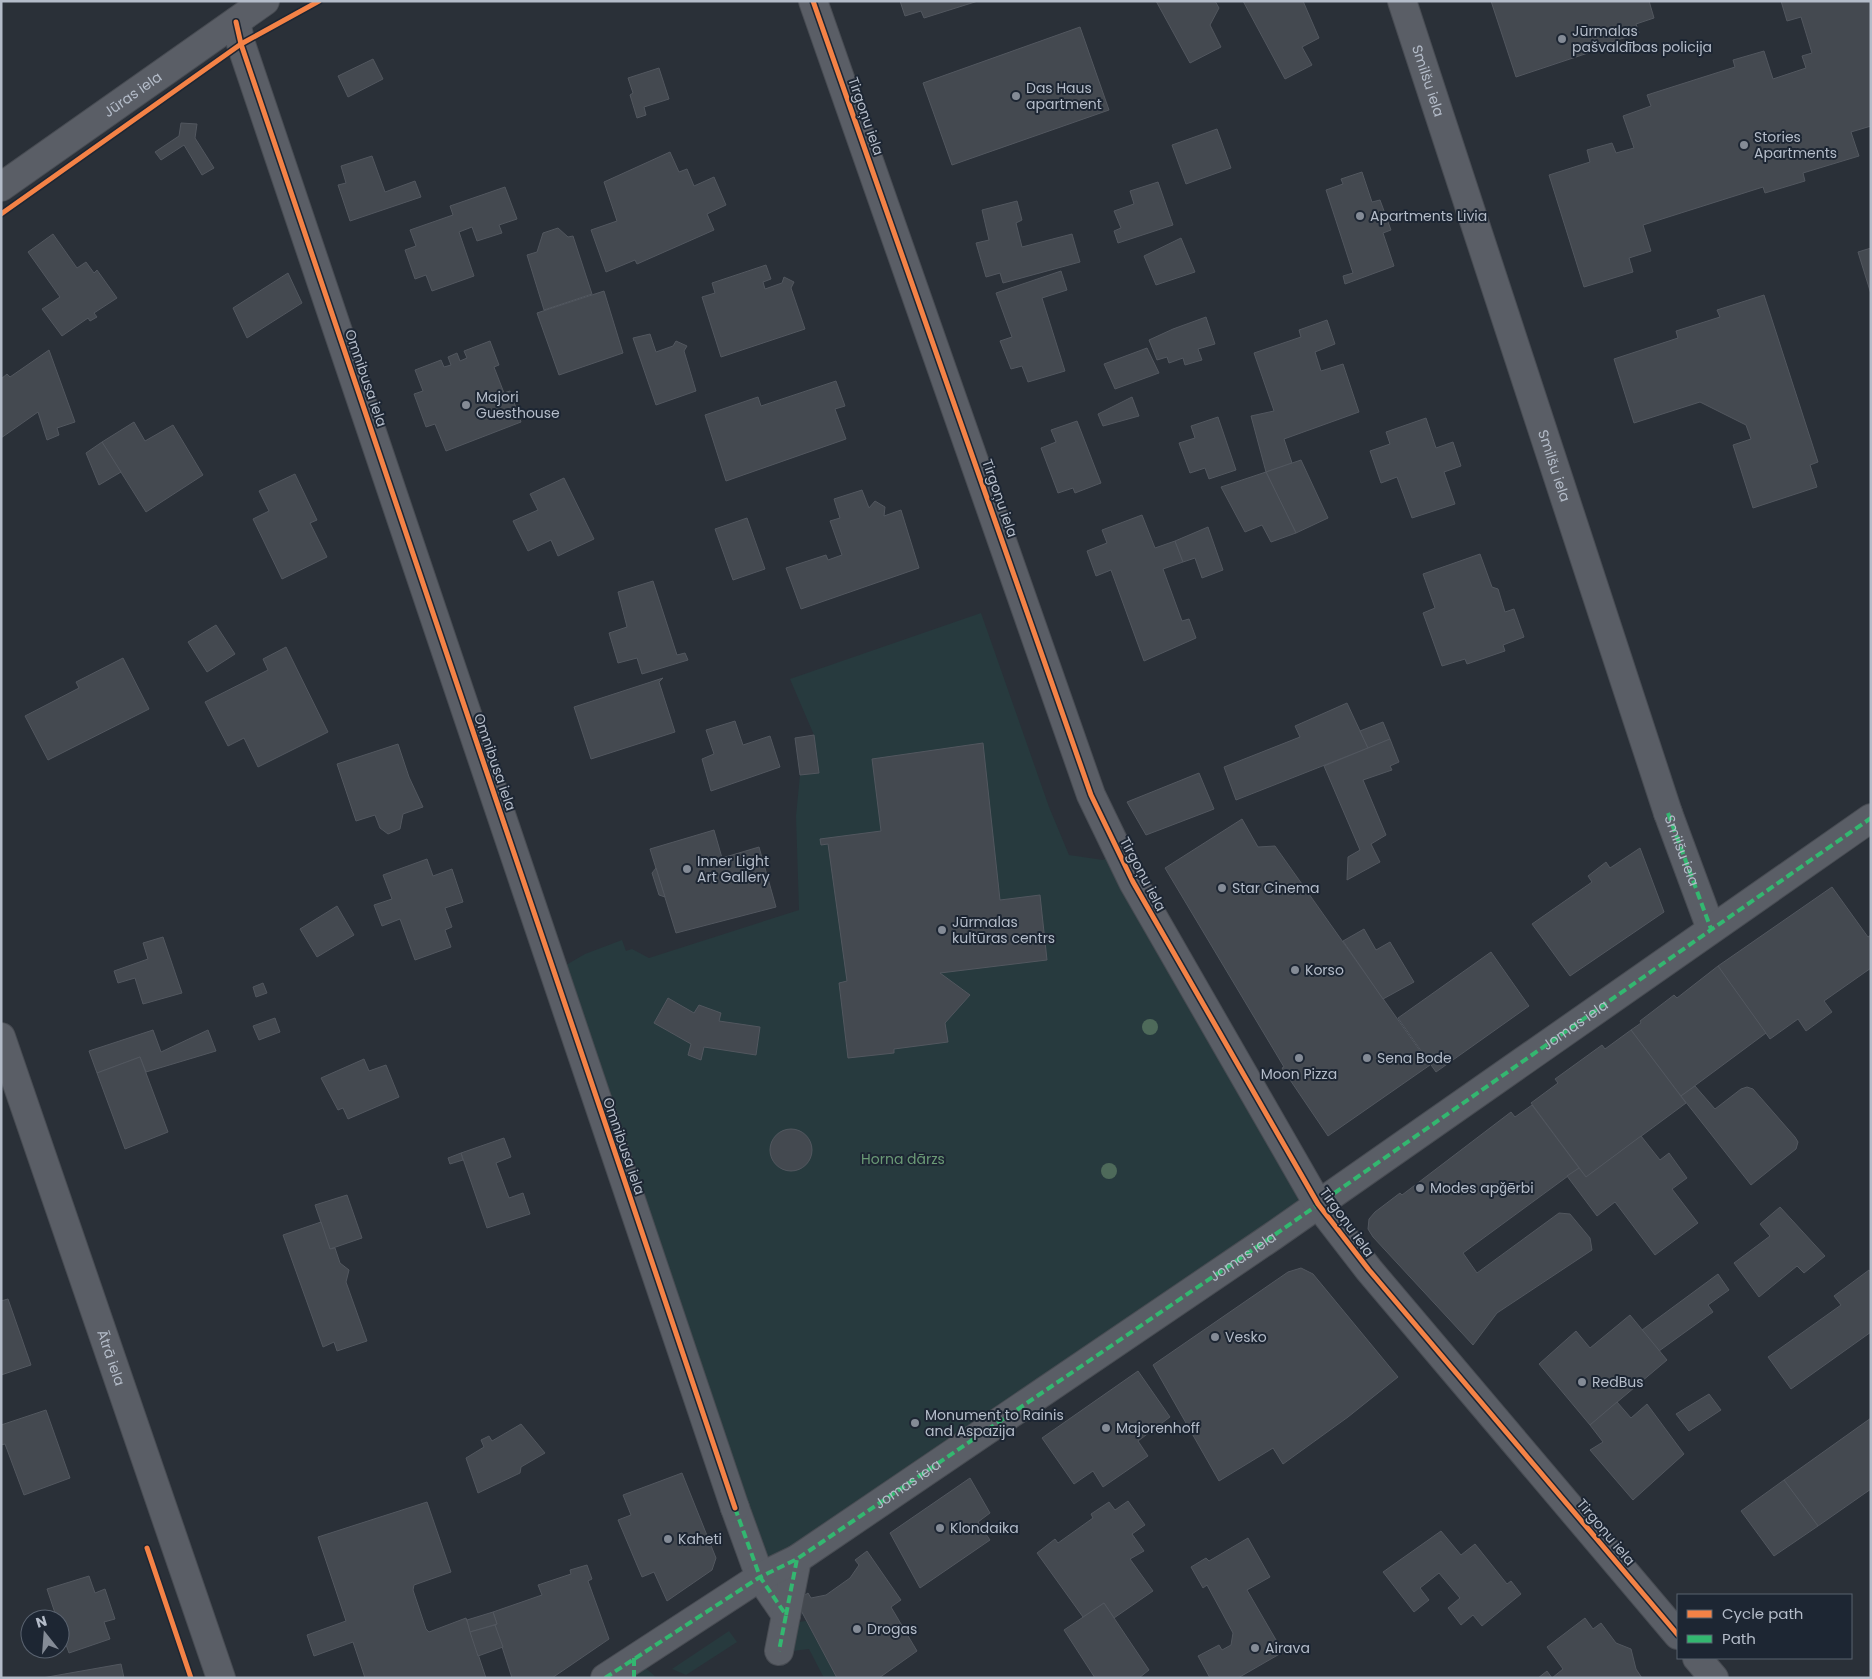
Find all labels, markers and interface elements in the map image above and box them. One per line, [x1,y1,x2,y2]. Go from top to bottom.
place label: Jūrmalas pašvaldības policija [1572,21,1712,57]
marker: Jūrmalas pašvaldības policija [1556,33,1568,45]
street label: Smilšu iela [1407,42,1449,119]
street label: Jūras iela [99,67,166,122]
street label: Tirgoņu iela [843,74,889,158]
place label: Das Haus apartment [1026,78,1102,114]
marker: Das Haus apartment [1010,90,1022,102]
place label: Stories Apartments [1754,127,1837,163]
marker: Stories Apartments [1738,139,1750,151]
place label: Apartments Livia [1370,206,1487,226]
marker: Apartments Livia [1354,210,1366,222]
street label: Omnibusa iela [340,327,392,429]
place label: Majori Guesthouse [476,387,560,423]
marker: Majori Guesthouse [460,399,472,411]
street label: Smilšu iela [1533,427,1575,504]
street label: Tirgoņu iela [977,456,1023,540]
street label: Omnibusa iela [469,711,521,813]
street label: Smilšu iela [1660,812,1704,889]
street label: Tirgoņu iela [1115,833,1171,915]
place label: Inner Light Art Gallery [697,851,770,887]
marker: Inner Light Art Gallery [681,863,693,875]
place label: Star Cinema [1232,878,1320,898]
marker: Star Cinema [1216,882,1228,894]
place label: Jūrmalas kultūras centrs [952,912,1055,948]
marker: Jūrmalas kultūras centrs [936,924,948,936]
place label: Korso [1305,960,1344,980]
marker: Korso [1289,964,1301,976]
street label: Jomas iela [1538,995,1612,1055]
place label: Sena Bode [1377,1048,1452,1068]
marker: Moon Pizza [1293,1052,1305,1064]
marker: Sena Bode [1361,1052,1373,1064]
place label: Moon Pizza [1261,1064,1337,1084]
street label: Omnibusa iela [598,1095,650,1197]
park label: Horna dārzs [861,1149,945,1169]
place label: Modes apǧērbi [1430,1178,1534,1198]
marker: Modes apǧērbi [1414,1182,1426,1194]
street label: Tirgoņu iela [1315,1183,1379,1261]
street label: Jomas iela [1206,1227,1280,1286]
street label: Ātrā iela [92,1327,130,1388]
place label: Vesko [1225,1327,1267,1347]
marker: Vesko [1209,1331,1221,1343]
place label: RedBus [1592,1372,1644,1392]
marker: RedBus [1576,1376,1588,1388]
place label: Monument to Rainis and Aspazija [925,1405,1064,1441]
marker: Monument to Rainis and Aspazija [909,1417,921,1429]
place label: Majorenhoff [1116,1418,1200,1438]
marker: Majorenhoff [1100,1422,1112,1434]
street label: Jomas iela [871,1454,945,1514]
street label: Tirgoņu iela [1572,1494,1640,1570]
place label: Klondaika [950,1518,1019,1538]
marker: Klondaika [934,1522,946,1534]
place label: Kaheti [678,1529,722,1549]
marker: Kaheti [662,1533,674,1545]
legend [1677,1594,1852,1659]
text: Cycle path [1722,1603,1803,1624]
north arrow [20,1609,70,1659]
text: N [33,1610,49,1633]
place label: Drogas [867,1619,917,1639]
marker: Drogas [851,1623,863,1635]
text: Path [1722,1628,1756,1649]
place label: Airava [1265,1638,1310,1658]
marker: Airava [1249,1642,1261,1654]

